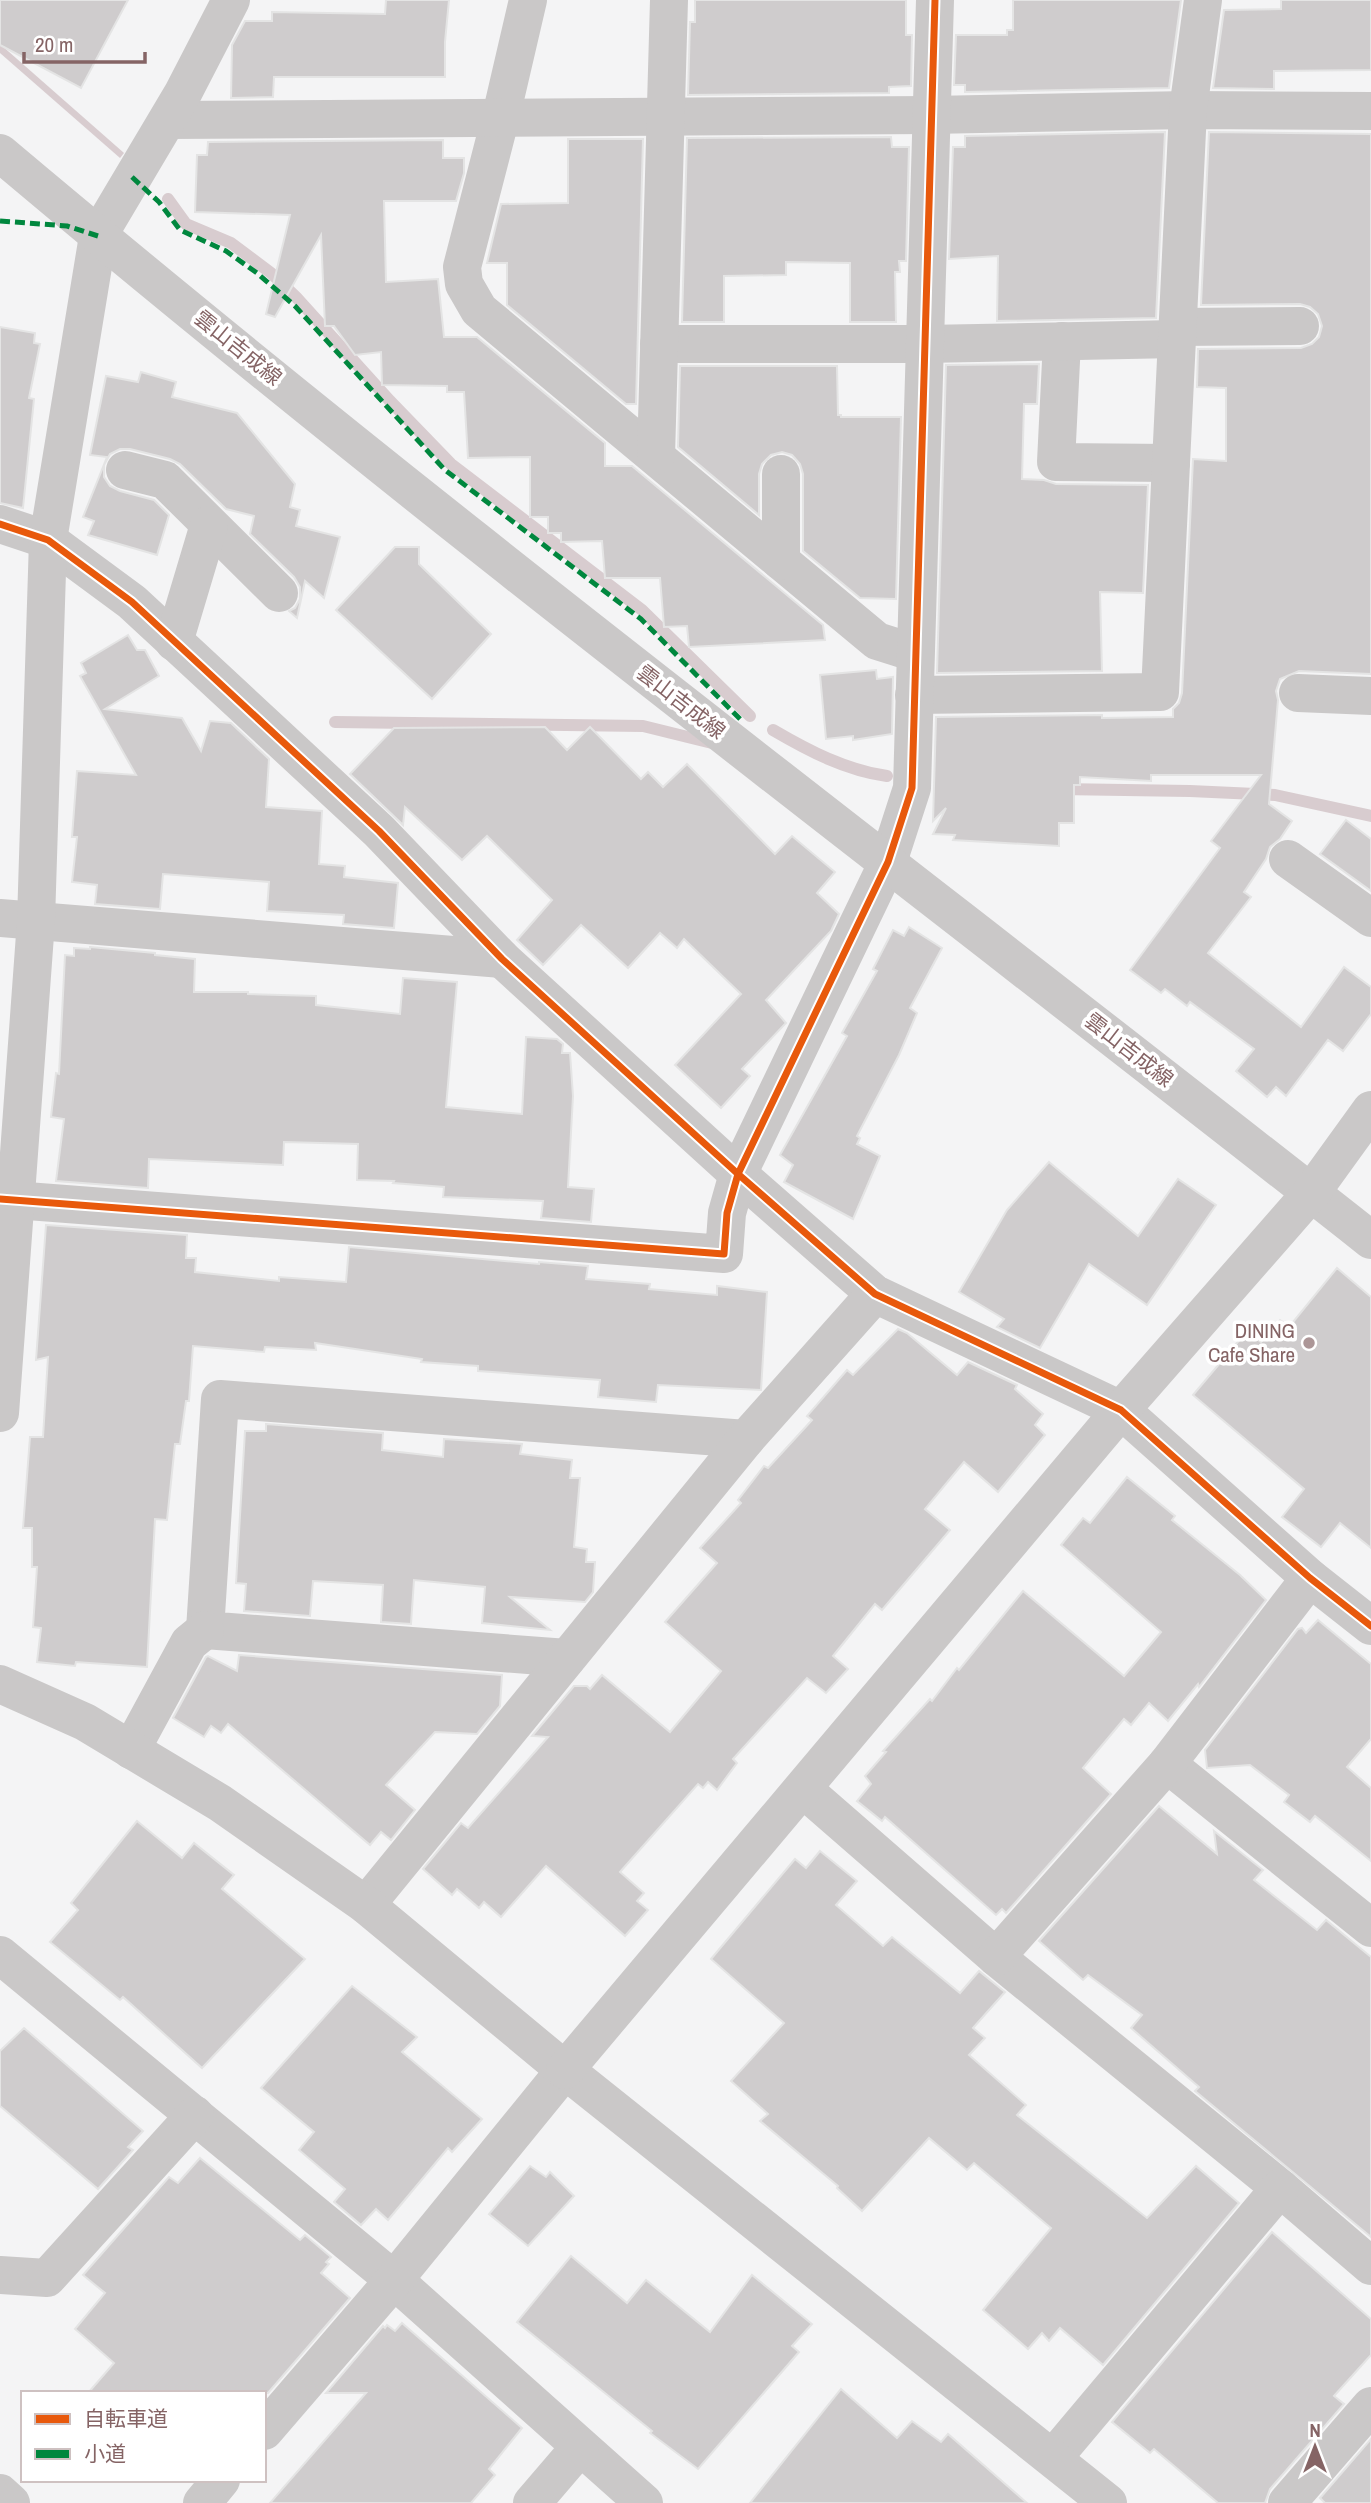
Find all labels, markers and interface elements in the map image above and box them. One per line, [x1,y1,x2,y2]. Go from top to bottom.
scale bar [24,21,145,65]
text: 20 m [35,30,73,59]
street label: 雲山吉成線 [188,303,288,392]
street label: 雲山吉成線 [631,658,732,745]
street label: 雲山吉成線 [1079,1006,1180,1093]
place label: DINING Cafe Share [1208,1316,1295,1369]
marker: DINING Cafe Share [1301,1335,1317,1351]
legend [21,2391,266,2482]
text: 自転車道 [84,2404,168,2433]
north arrow [1280,2412,1350,2482]
text: N [1309,2417,1321,2443]
text: 小道 [84,2439,126,2468]

